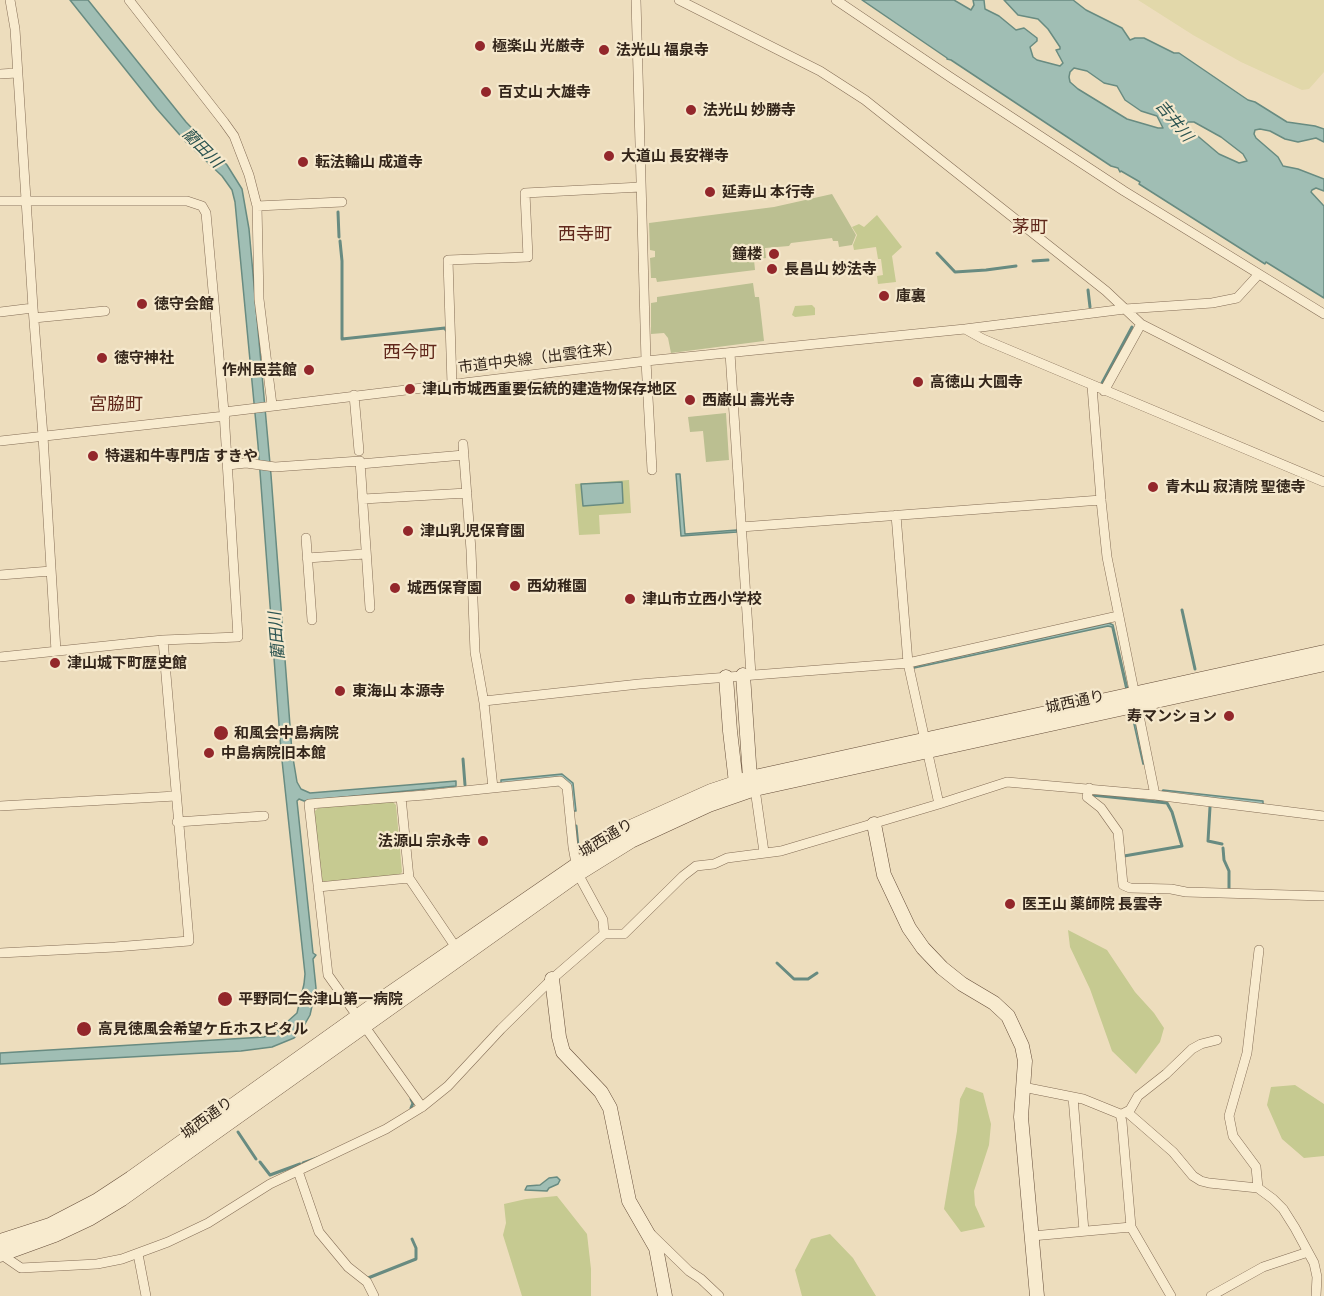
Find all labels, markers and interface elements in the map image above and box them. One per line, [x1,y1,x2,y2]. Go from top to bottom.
place label: 極楽山 光厳寺 [492,37,585,55]
marker: 極楽山 光厳寺 [473,39,487,53]
place label: 法光山 福泉寺 [616,41,709,59]
marker: 法光山 福泉寺 [597,43,611,57]
place label: 百丈山 大雄寺 [498,83,591,101]
marker: 百丈山 大雄寺 [479,85,493,99]
water label: 吉井川 [1151,96,1197,146]
place label: 法光山 妙勝寺 [703,101,796,119]
marker: 法光山 妙勝寺 [684,103,698,117]
water label: 藺田川 [178,124,226,172]
place label: 大道山 長安禅寺 [621,147,729,165]
marker: 大道山 長安禅寺 [602,149,616,163]
place label: 転法輪山 成道寺 [315,153,423,171]
marker: 転法輪山 成道寺 [296,155,310,169]
place label: 延寿山 本行寺 [722,183,815,201]
marker: 延寿山 本行寺 [703,185,717,199]
district label: 茅町 [1012,216,1048,238]
district label: 西寺町 [558,223,612,245]
place label: 鐘楼 [732,245,762,263]
marker: 鐘楼 [767,247,781,261]
place label: 長昌山 妙法寺 [784,260,877,278]
marker: 長昌山 妙法寺 [765,262,779,276]
place label: 庫裏 [896,287,926,305]
marker: 庫裏 [877,289,891,303]
place label: 徳守会館 [154,295,214,313]
marker: 徳守会館 [135,297,149,311]
street label: 市道中央線（出雲往来） [457,339,623,377]
district label: 西今町 [383,341,437,363]
place label: 徳守神社 [114,349,174,367]
marker: 徳守神社 [95,351,109,365]
place label: 作州民芸館 [222,361,297,379]
marker: 作州民芸館 [302,363,316,377]
place label: 高徳山 大圓寺 [930,373,1023,391]
marker: 高徳山 大圓寺 [911,375,925,389]
place label: 津山市城西重要伝統的建造物保存地区 [422,380,677,398]
marker: 津山市城西重要伝統的建造物保存地区 [403,382,417,396]
place label: 西巌山 壽光寺 [702,391,795,409]
district label: 宮脇町 [89,393,143,415]
marker: 西巌山 壽光寺 [683,393,697,407]
place label: 特選和牛専門店 すきや [105,447,258,465]
marker: 特選和牛専門店 すきや [86,449,100,463]
place label: 青木山 寂清院 聖徳寺 [1165,478,1306,496]
marker: 青木山 寂清院 聖徳寺 [1146,480,1160,494]
place label: 津山乳児保育園 [420,522,525,540]
marker: 津山乳児保育園 [401,524,415,538]
place label: 西幼稚園 [527,577,587,595]
place label: 城西保育園 [407,579,482,597]
marker: 西幼稚園 [508,579,522,593]
marker: 城西保育園 [388,581,402,595]
place label: 津山市立西小学校 [642,590,762,608]
marker: 津山市立西小学校 [623,592,637,606]
water label: 藺田川 [265,611,289,661]
place label: 津山城下町歴史館 [67,654,187,672]
marker: 津山城下町歴史館 [48,656,62,670]
place label: 東海山 本源寺 [352,682,445,700]
marker: 東海山 本源寺 [333,684,347,698]
street label: 城西通り [1044,687,1106,717]
place label: 寿マンション [1127,707,1217,725]
marker: 寿マンション [1222,709,1236,723]
marker: 和風会中島病院 [212,724,230,742]
place label: 和風会中島病院 [234,724,339,742]
place label: 中島病院旧本館 [221,744,326,762]
marker: 中島病院旧本館 [202,746,216,760]
street label: 城西通り [576,815,636,861]
place label: 法源山 宗永寺 [378,832,471,850]
marker: 法源山 宗永寺 [476,834,490,848]
place label: 医王山 薬師院 長雲寺 [1022,895,1163,913]
marker: 医王山 薬師院 長雲寺 [1003,897,1017,911]
marker: 平野同仁会津山第一病院 [216,990,234,1008]
place label: 平野同仁会津山第一病院 [238,990,403,1008]
marker: 高見徳風会希望ケ丘ホスピタル [75,1020,93,1038]
place label: 高見徳風会希望ケ丘ホスピタル [98,1020,308,1038]
street label: 城西通り [177,1093,237,1143]

